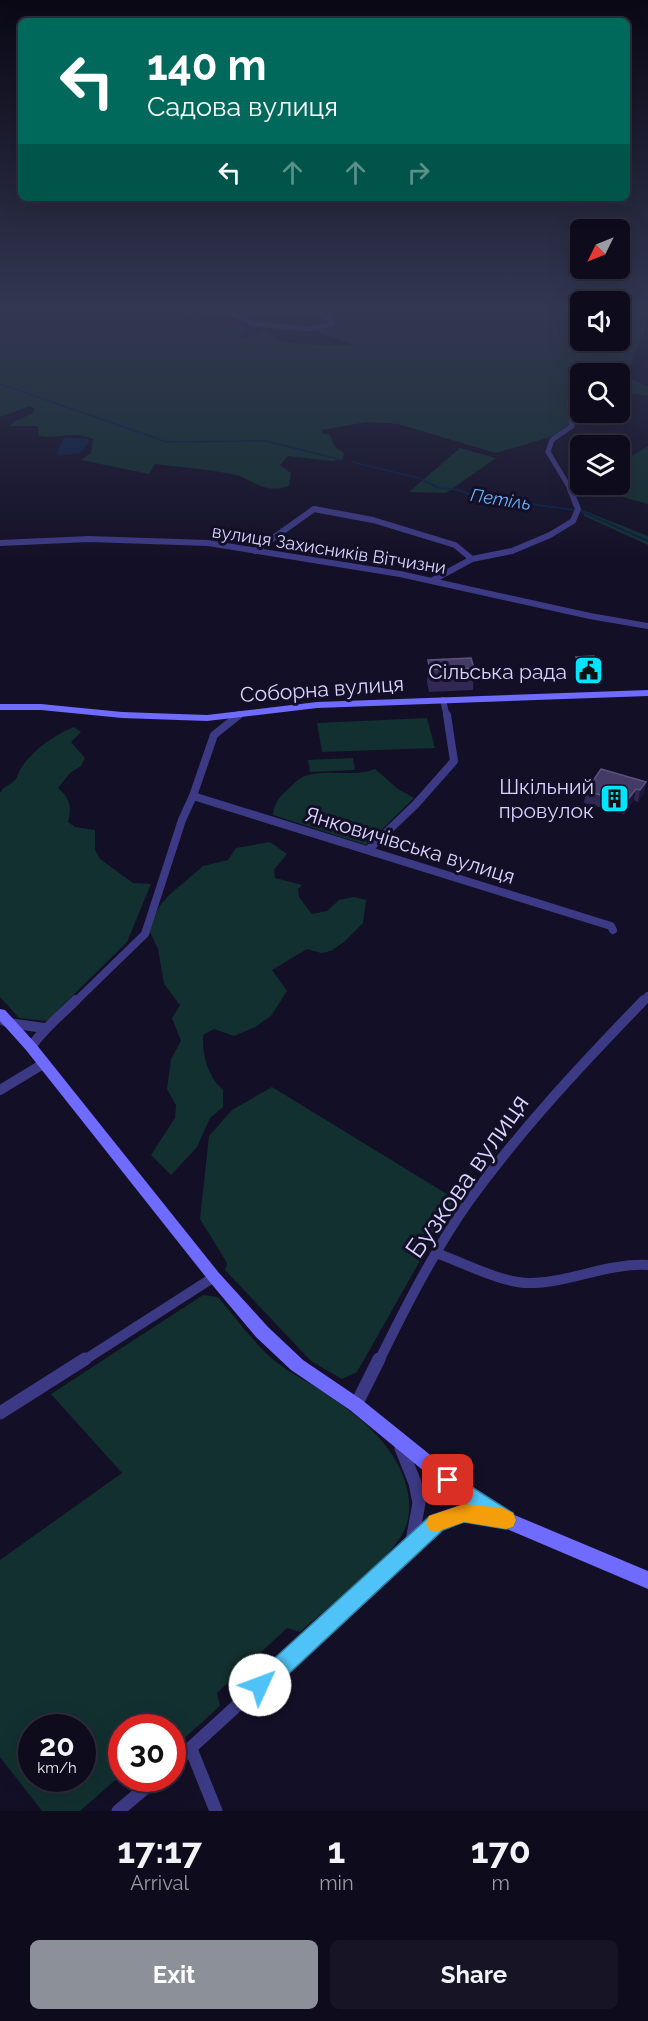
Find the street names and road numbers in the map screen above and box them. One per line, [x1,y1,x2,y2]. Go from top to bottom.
street label: вулиця Захисників Вітчизни [211,520,447,578]
street label: Соборна вулиця [239,671,405,707]
street label: Янковичівська вулиця [302,801,518,889]
street label: Бузкова вулиця [399,1088,535,1264]

